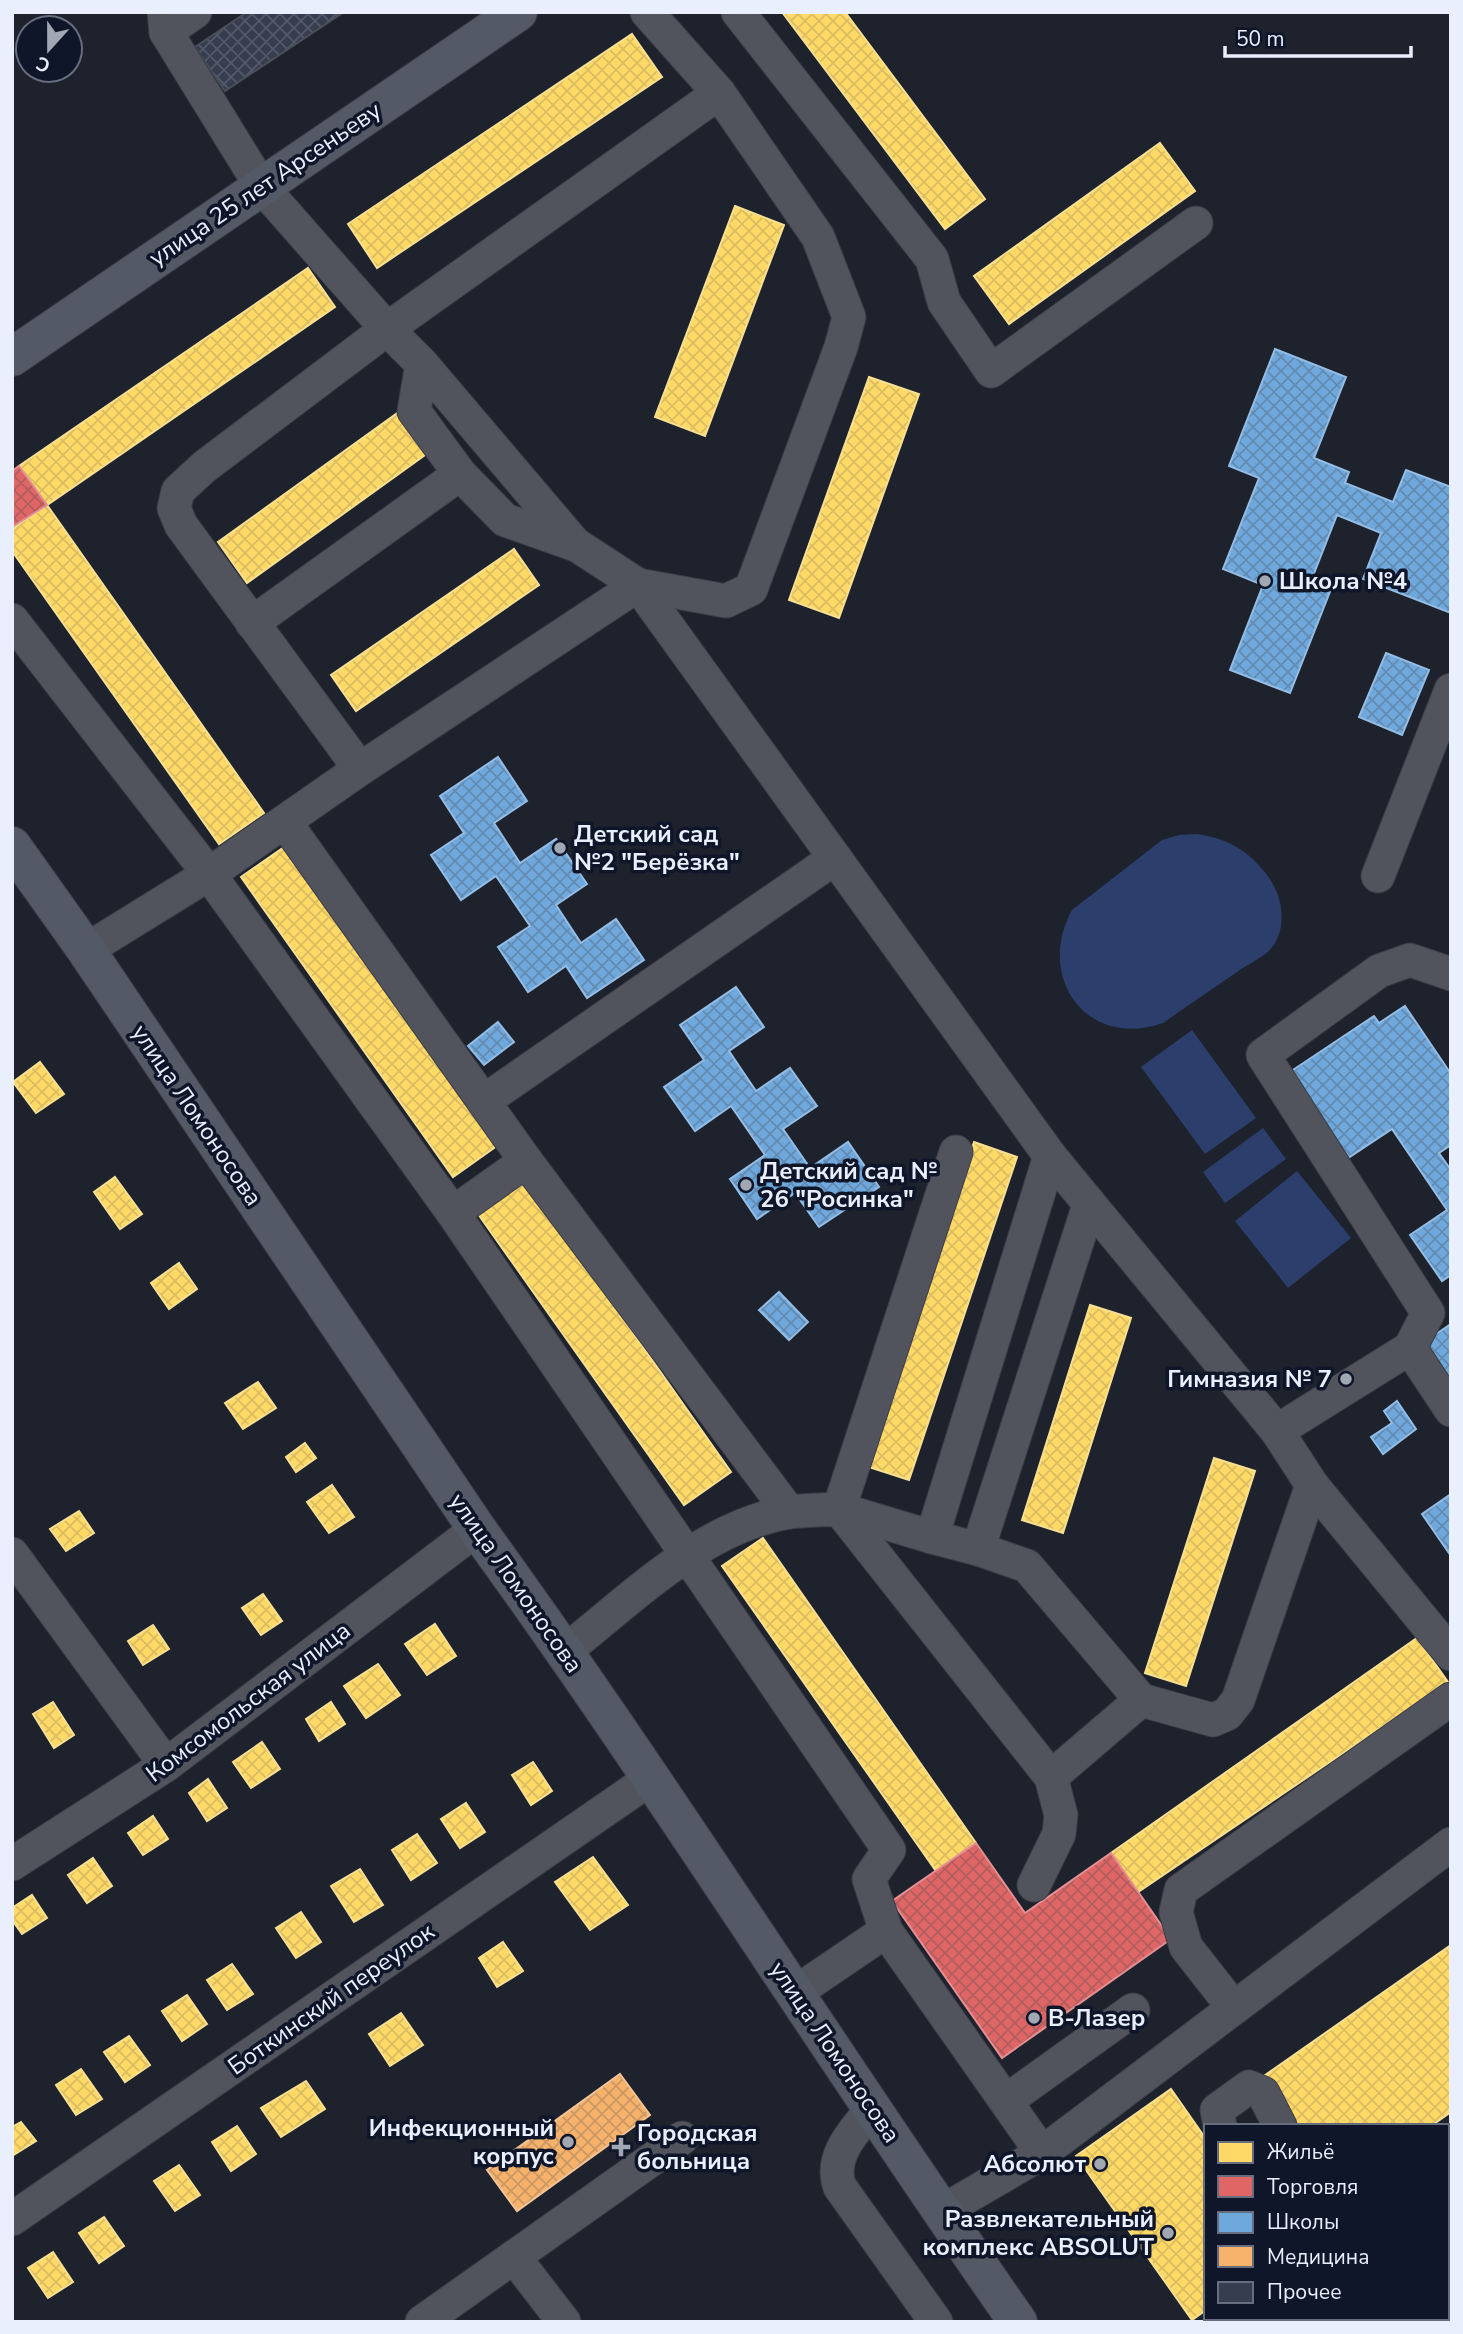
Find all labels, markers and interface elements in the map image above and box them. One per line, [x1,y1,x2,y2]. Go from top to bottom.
north arrow [14,14,84,84]
scale bar [1225,14,1410,58]
text: 50 m [1236,25,1285,53]
text: С [32,49,54,78]
street label: улица 25 лет Арсеньеву [143,94,388,274]
place label: Школа №4 [1279,565,1407,597]
marker: Школа №4 [1257,573,1273,589]
place label: Детский сад №2 "Берёзка" [574,818,740,878]
marker: Детский сад №2 "Берёзка" [552,840,568,856]
street label: улица Ломоносова [124,1018,270,1212]
place label: Детский сад № 26 "Росинка" [760,1155,937,1215]
marker: Детский сад № 26 "Росинка" [738,1177,754,1193]
place label: Гимназия № 7 [1167,1363,1332,1395]
marker: Гимназия № 7 [1338,1371,1354,1387]
street label: улица Ломоносова [442,1487,590,1679]
street label: Комсомольская улица [139,1614,357,1790]
street label: Боткинский переулок [222,1915,441,2082]
street label: улица Ломоносова [762,1955,908,2149]
place label: В-Лазер [1048,2002,1146,2034]
marker: В-Лазер [1026,2010,1042,2026]
place label: Инфекционный корпус [369,2112,554,2172]
place label: Городская больница [637,2117,757,2177]
legend [1204,2124,1449,2320]
marker: Инфекционный корпус [560,2134,576,2150]
marker: Городская больница [611,2137,631,2157]
text: Жильё [1267,2138,1334,2166]
place label: Абсолют [984,2148,1087,2180]
marker: Абсолют [1092,2156,1108,2172]
text: Торговля [1267,2173,1358,2201]
place label: Развлекательный комплекс ABSOLUT [922,2203,1154,2263]
text: Школы [1267,2208,1339,2236]
marker: Развлекательный комплекс ABSOLUT [1160,2225,1176,2241]
text: Медицина [1267,2243,1370,2271]
text: Прочее [1267,2278,1342,2306]

